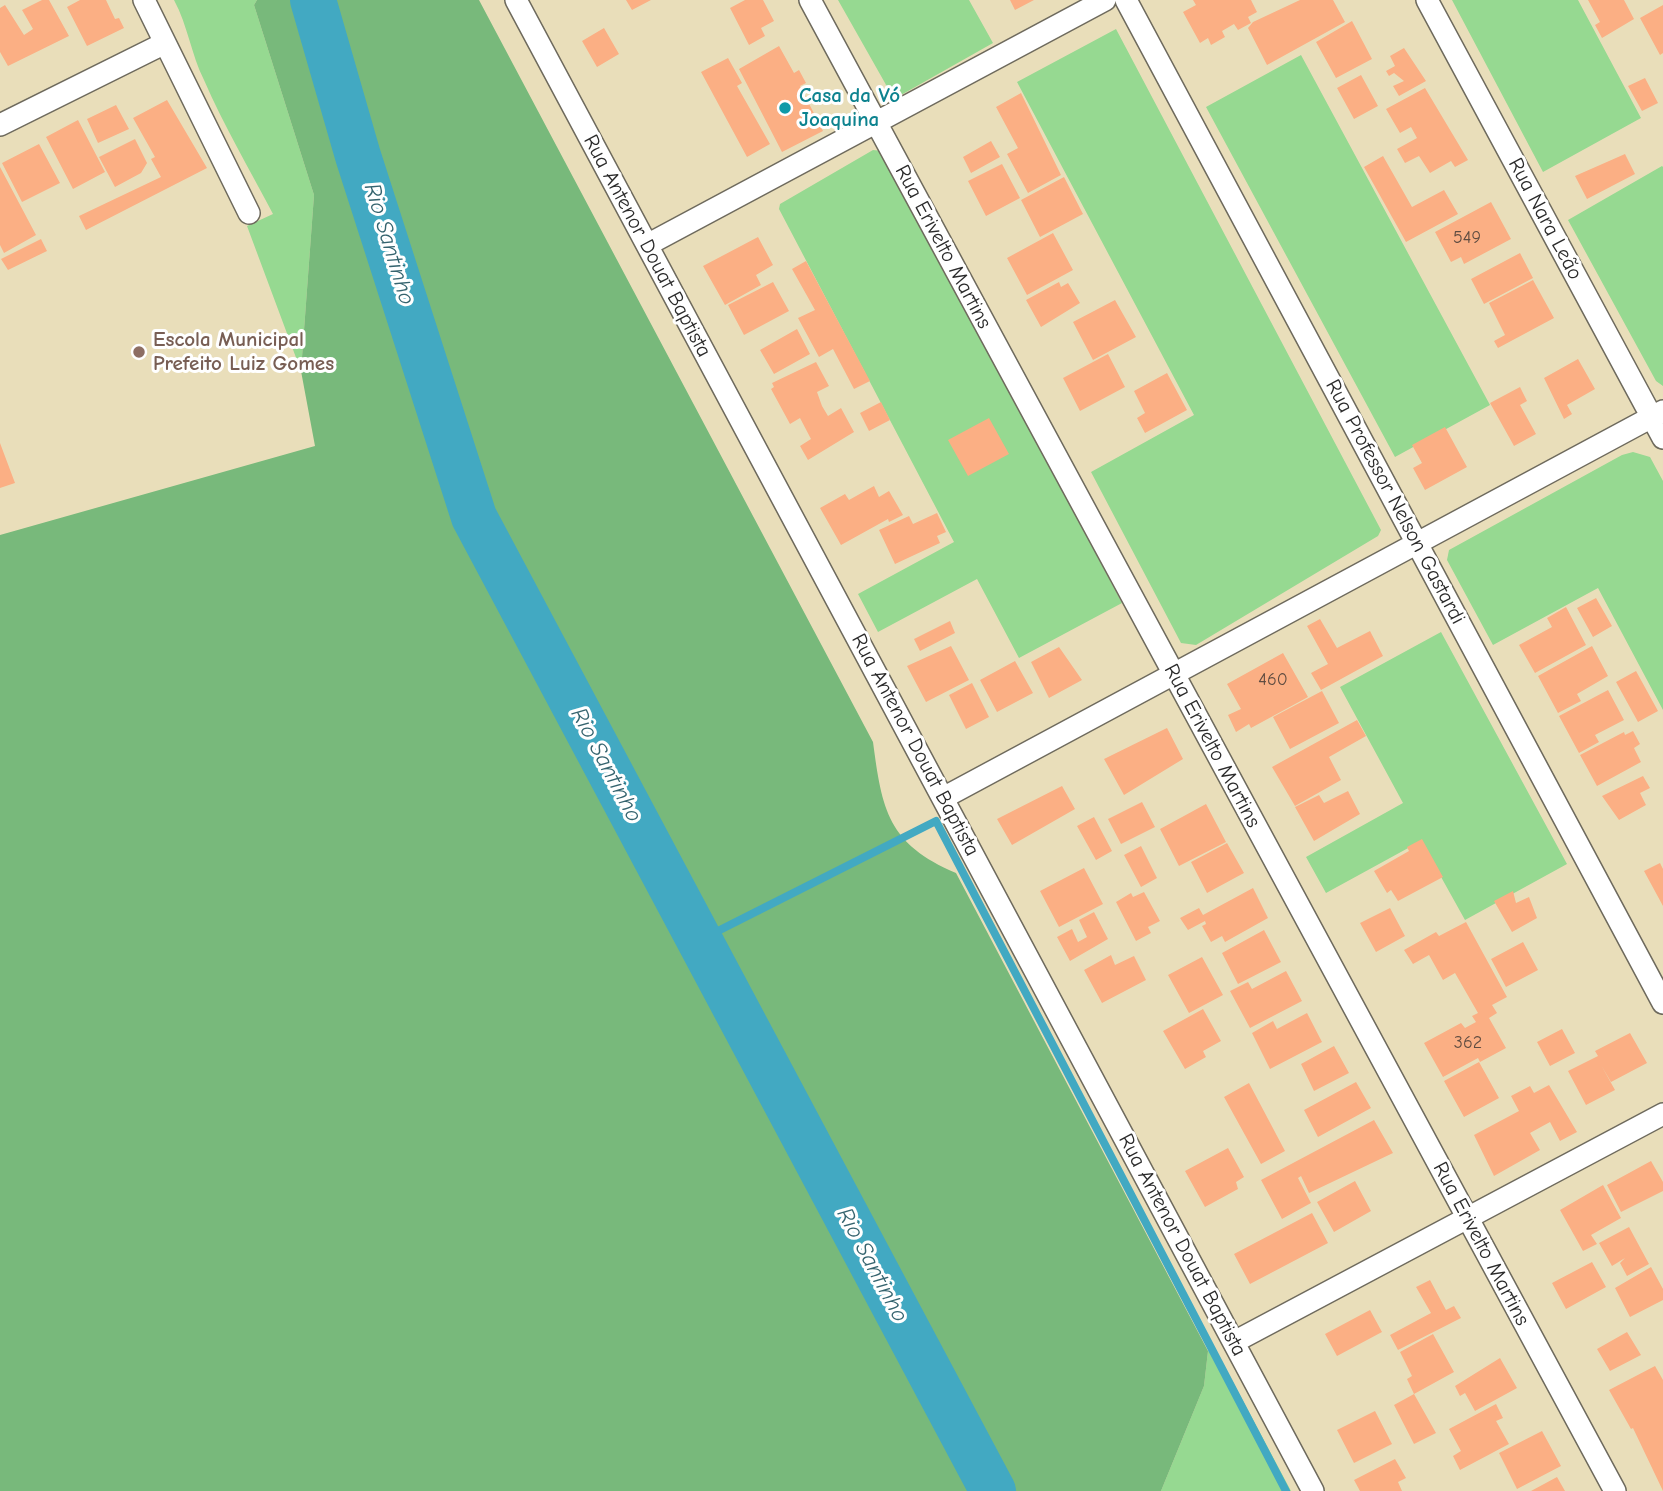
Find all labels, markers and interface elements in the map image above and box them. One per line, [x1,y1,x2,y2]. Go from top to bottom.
place label: Casa da Vó Joaquina [799,83,900,133]
marker: Casa da Vó Joaquina [777,100,793,116]
street label: Rua Antenor Douat Baptista [578,130,716,362]
street label: Rua Nara Leão [1502,154,1588,284]
street label: Rua Erivelto Martins [889,161,997,333]
water label: Rio Santinho [357,180,421,308]
house number: 549 [1453,227,1481,249]
place label: Escola Municipal Prefeito Luiz Gomes [153,327,334,377]
marker: Escola Municipal Prefeito Luiz Gomes [131,344,147,360]
street label: Rua Professor Nelson Gastardi [1320,375,1470,629]
street label: Rua Antenor Douat Baptista [846,629,984,861]
street label: Rua Erivelto Martins [1158,660,1266,832]
house number: 460 [1258,669,1288,691]
water label: Rio Santinho [564,703,648,827]
house number: 362 [1454,1032,1482,1054]
street label: Rua Antenor Douat Baptista [1113,1129,1251,1361]
street label: Rua Erivelto Martins [1427,1158,1535,1330]
water label: Rio Santinho [830,1203,914,1327]

